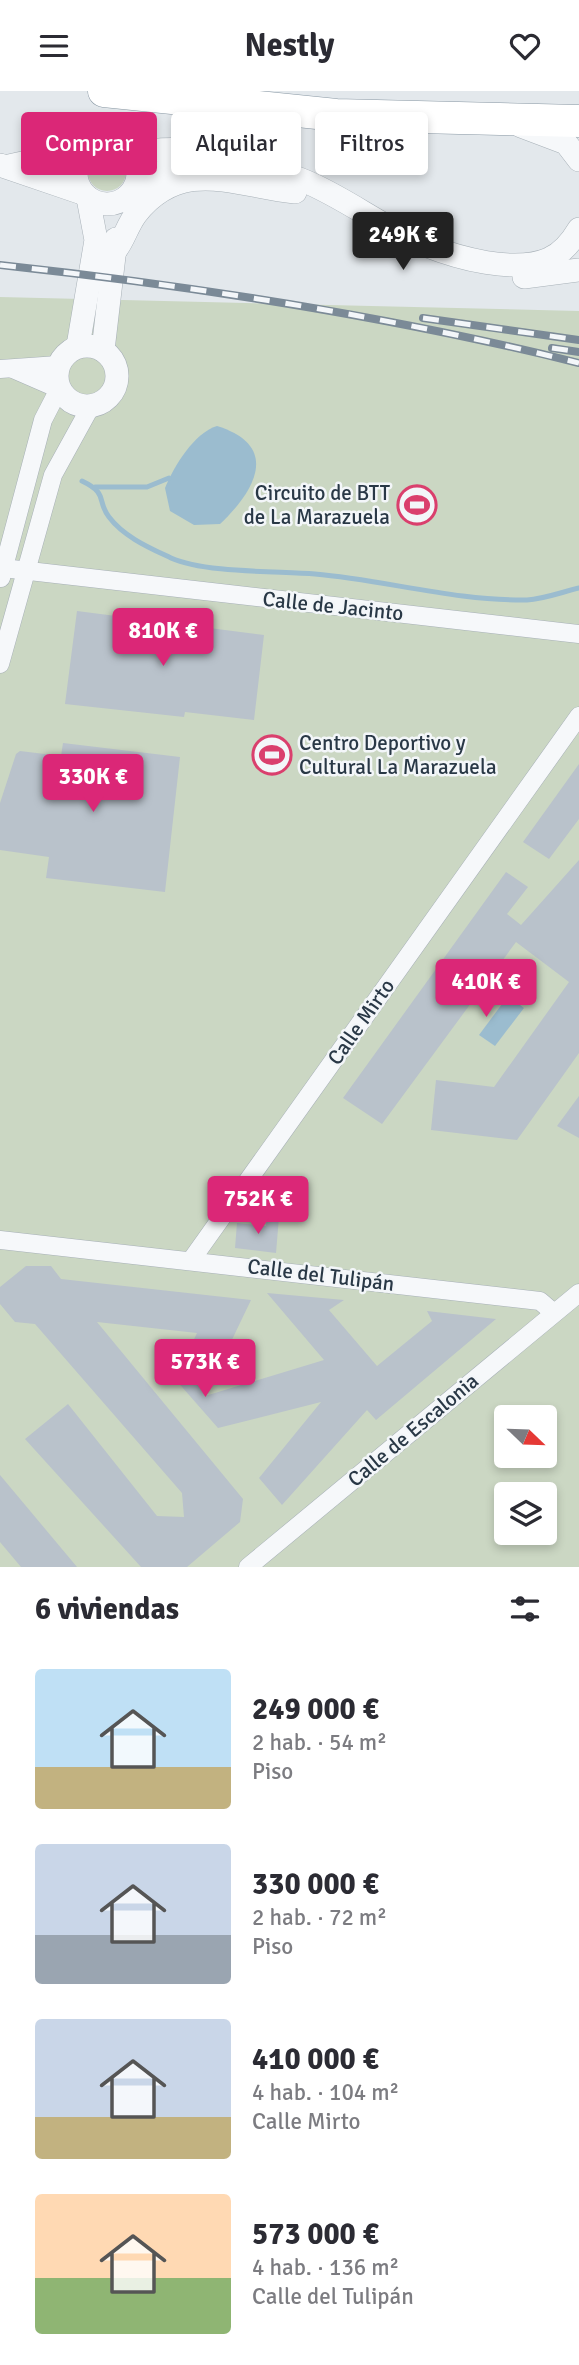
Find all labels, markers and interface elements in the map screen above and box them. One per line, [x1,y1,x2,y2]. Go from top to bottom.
text: Nestly [245,26,334,65]
icon: menu [35,27,73,65]
icon: heart [506,27,544,65]
chip: Comprar [21,112,157,175]
chip: Alquilar [171,112,301,175]
chip: Filtros [315,112,428,175]
pin: 249K € [346,213,460,272]
text: 249K € [368,220,438,249]
place label: Circuito de BTT de La Marazuela [244,480,391,530]
sports icon: Circuito de BTT de La Marazuela [396,484,438,526]
street label: Calle de Jacinto [261,586,405,626]
pin: 810K € [106,609,220,668]
text: 810K € [128,616,198,645]
place label: Centro Deportivo y Cultural La Marazuela [299,730,497,780]
sports icon: Centro Deportivo y Cultural La Marazuela [251,734,293,776]
pin: 330K € [36,755,150,814]
text: 330K € [58,762,128,791]
pin: 410K € [429,960,543,1019]
text: 410K € [451,967,521,996]
street label: Calle Mirto [322,974,400,1070]
pin: 752K € [201,1177,315,1236]
text: 752K € [223,1184,293,1213]
street label: Calle del Tulipán [246,1253,396,1297]
pin: 573K € [148,1339,262,1399]
text: 573K € [170,1347,240,1376]
street label: Calle de Escalonia [342,1368,484,1492]
north arrow [494,1405,556,1468]
map controls [494,1405,557,1545]
button: layers [494,1482,557,1545]
icon: filters [506,1590,544,1628]
text: 6 viviendas [35,1591,179,1628]
text: 249 000 € [252,1691,379,1728]
icon: home [91,1697,175,1781]
text: 2 hab. · 54 m² [252,1728,387,1757]
text: Piso [252,1757,293,1786]
text: 330 000 € [252,1866,379,1903]
icon: home [91,1872,175,1956]
text: 2 hab. · 72 m² [252,1903,387,1932]
text: Piso [252,1932,293,1961]
text: 410 000 € [252,2041,379,2078]
icon: home [91,2047,175,2131]
text: 4 hab. · 104 m² [252,2078,399,2107]
text: Calle Mirto [252,2107,361,2136]
text: 573 000 € [252,2216,379,2253]
icon: home [91,2222,175,2306]
text: 4 hab. · 136 m² [252,2253,399,2282]
text: Calle del Tulipán [252,2282,414,2311]

